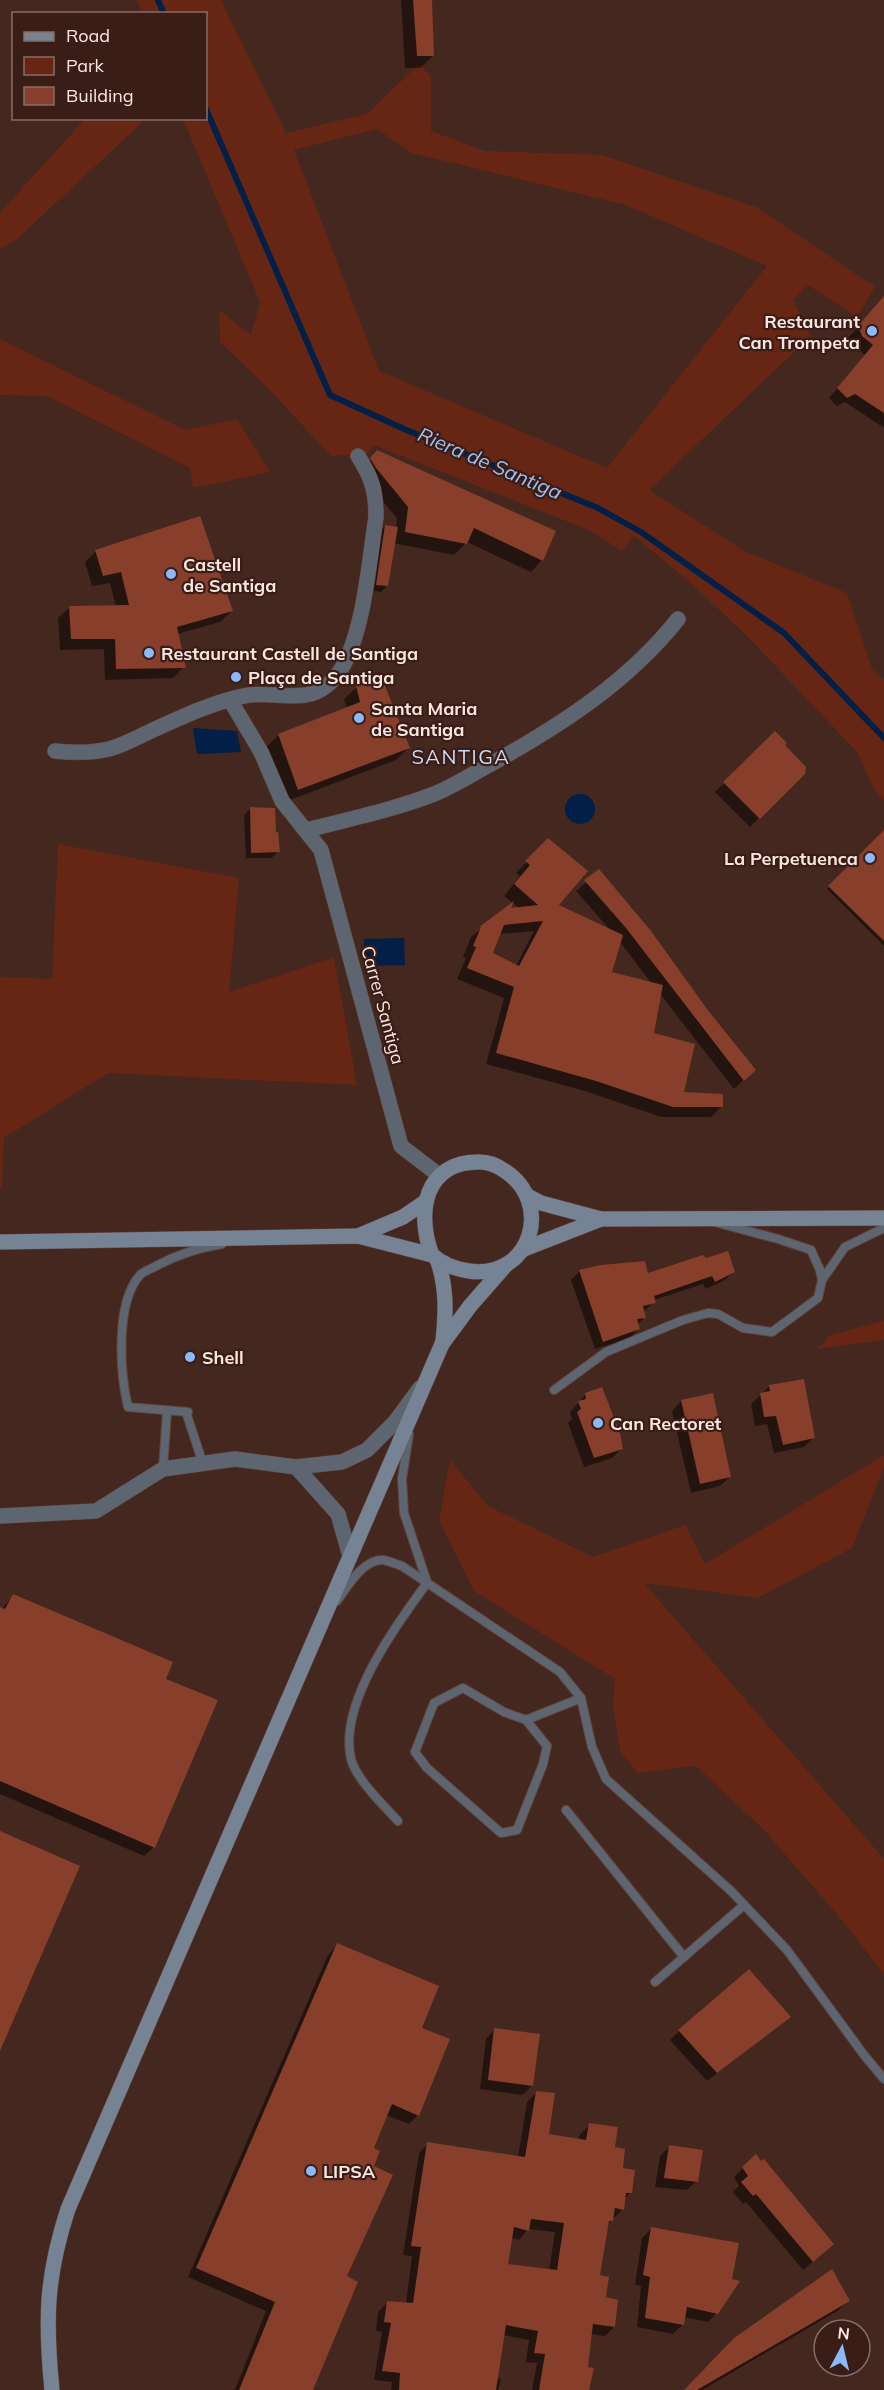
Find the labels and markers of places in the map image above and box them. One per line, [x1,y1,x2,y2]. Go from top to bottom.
place label: Restaurant Can Trompeta [739,310,860,354]
marker: Restaurant Can Trompeta [865,324,879,338]
place label: Castell de Santiga [183,553,276,597]
marker: Castell de Santiga [164,567,178,581]
place label: Restaurant Castell de Santiga [161,642,418,665]
marker: Restaurant Castell de Santiga [142,646,156,660]
place label: Plaça de Santiga [248,666,394,689]
marker: Plaça de Santiga [229,670,243,684]
place label: Santa Maria de Santiga [371,697,477,741]
marker: Santa Maria de Santiga [352,711,366,725]
place label: La Perpetuenca [724,847,858,870]
marker: La Perpetuenca [863,851,877,865]
place label: Shell [202,1346,244,1369]
marker: Shell [183,1350,197,1364]
place label: Can Rectoret [610,1412,721,1435]
marker: Can Rectoret [591,1416,605,1430]
place label: LIPSA [323,2160,376,2183]
marker: LIPSA [304,2164,318,2178]

